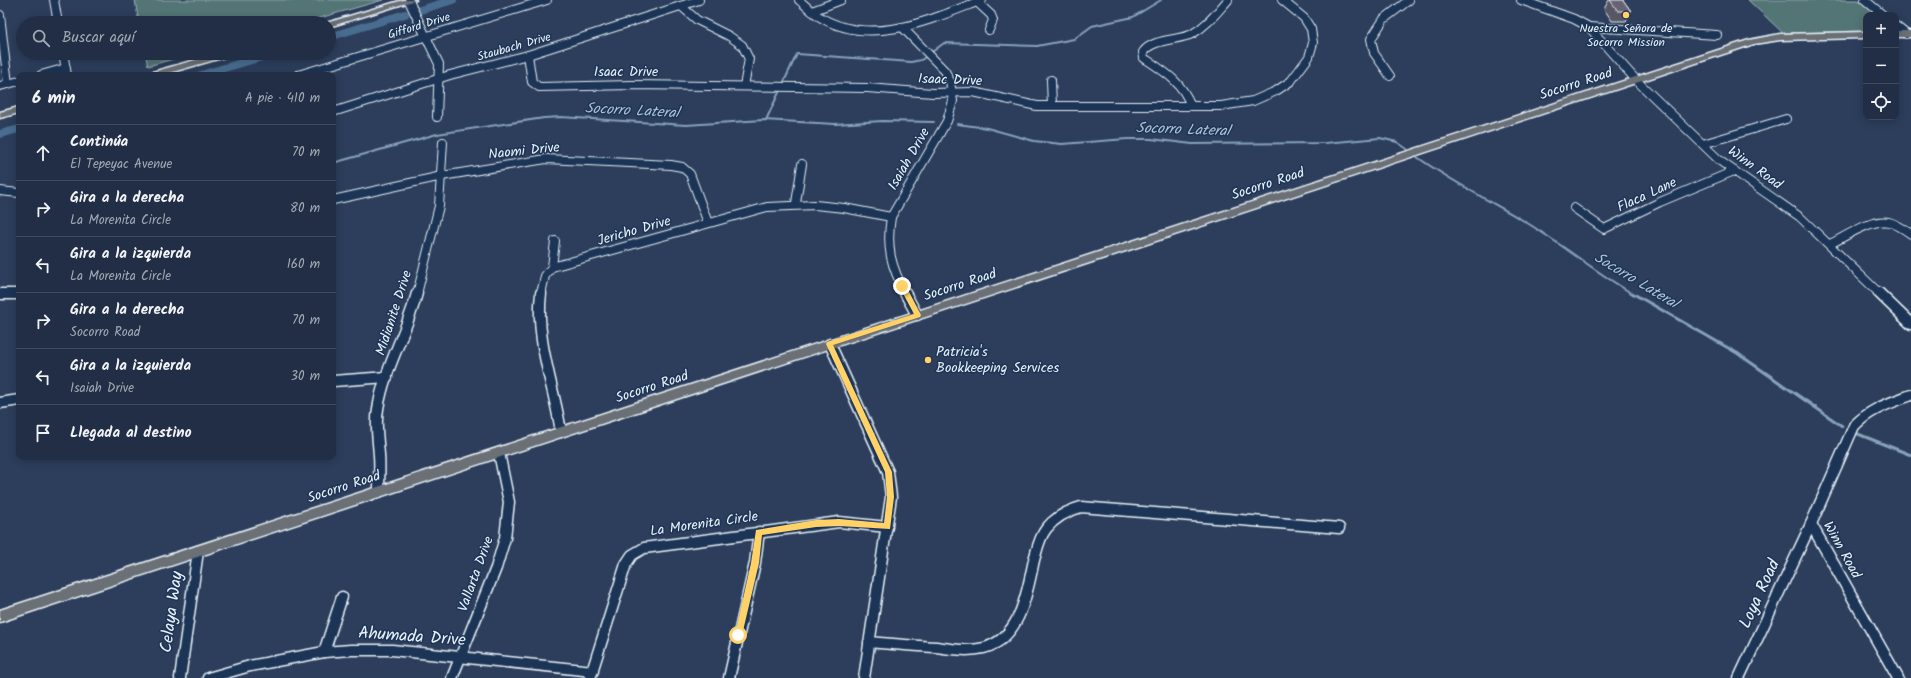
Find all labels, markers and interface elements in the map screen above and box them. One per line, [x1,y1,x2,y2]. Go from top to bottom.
street label: Gifford Drive [385,7,453,45]
marker: Nuestra Señora de Socorro Mission [1621,10,1631,20]
map controls [1863,12,1899,120]
button: + [1863,12,1899,48]
search box [16,16,336,60]
place label: Nuestra Señora de Socorro Mission [1580,19,1673,52]
text: Buscar aquí [62,26,135,50]
icon: search [30,27,52,49]
street label: Staubach Drive [475,27,554,67]
button: − [1863,48,1899,84]
street label: Isaac Drive [594,61,659,83]
street label: Socorro Road [1537,62,1616,106]
street label: Isaac Drive [917,68,983,92]
button: locate [1863,84,1899,120]
text: 6 min [32,85,76,112]
text: A pie · 410 m [245,88,320,109]
water label: Socorro Lateral [584,97,683,126]
water label: Socorro Lateral [1135,116,1234,144]
street label: Isaiah Drive [882,123,936,194]
text: Continúa [70,130,128,154]
street label: Naomi Drive [487,136,561,166]
street label: Winn Road [1723,141,1788,196]
icon: ahead [32,142,54,164]
text: 70 m [292,142,320,163]
text: El Tepeyac Avenue [70,154,172,175]
street label: Socorro Road [1229,162,1308,206]
street label: Flaca Lane [1613,171,1681,218]
text: Gira a la derecha [70,186,184,210]
icon: right [32,198,54,220]
text: 80 m [290,198,320,219]
text: La Morenita Circle [70,210,171,231]
street label: Jericho Drive [595,210,674,252]
text: Gira a la izquierda [70,242,191,266]
water label: Socorro Lateral [1589,246,1685,317]
icon: left [32,254,54,276]
text: 160 m [287,254,320,275]
street label: Socorro Road [921,263,1000,307]
text: La Morenita Circle [70,266,171,287]
street label: Midianite Drive [370,267,418,359]
route end [893,277,911,295]
text: Gira a la derecha [70,298,184,322]
icon: right [32,310,54,332]
text: 70 m [292,310,320,331]
text: Socorro Road [70,322,140,343]
place label: Patricia's Bookkeeping Services [936,341,1059,379]
text: Gira a la izquierda [70,354,191,378]
marker: Patricia's Bookkeeping Services [923,355,933,365]
street label: Socorro Road [613,365,692,409]
icon: left [32,366,54,388]
text: 30 m [291,366,320,387]
text: Isaiah Drive [70,378,134,399]
text: Llegada al destino [70,421,192,445]
icon: arrive [32,422,54,444]
street label: Socorro Road [305,465,384,509]
street label: La Morenita Circle [649,505,760,542]
street label: Winn Road [1817,517,1867,584]
street label: Vallarta Drive [452,533,500,615]
street label: Loya Road [1732,554,1788,633]
street label: Celaya Way [153,569,191,654]
street label: Ahumada Drive [357,620,467,654]
route start [729,626,747,644]

